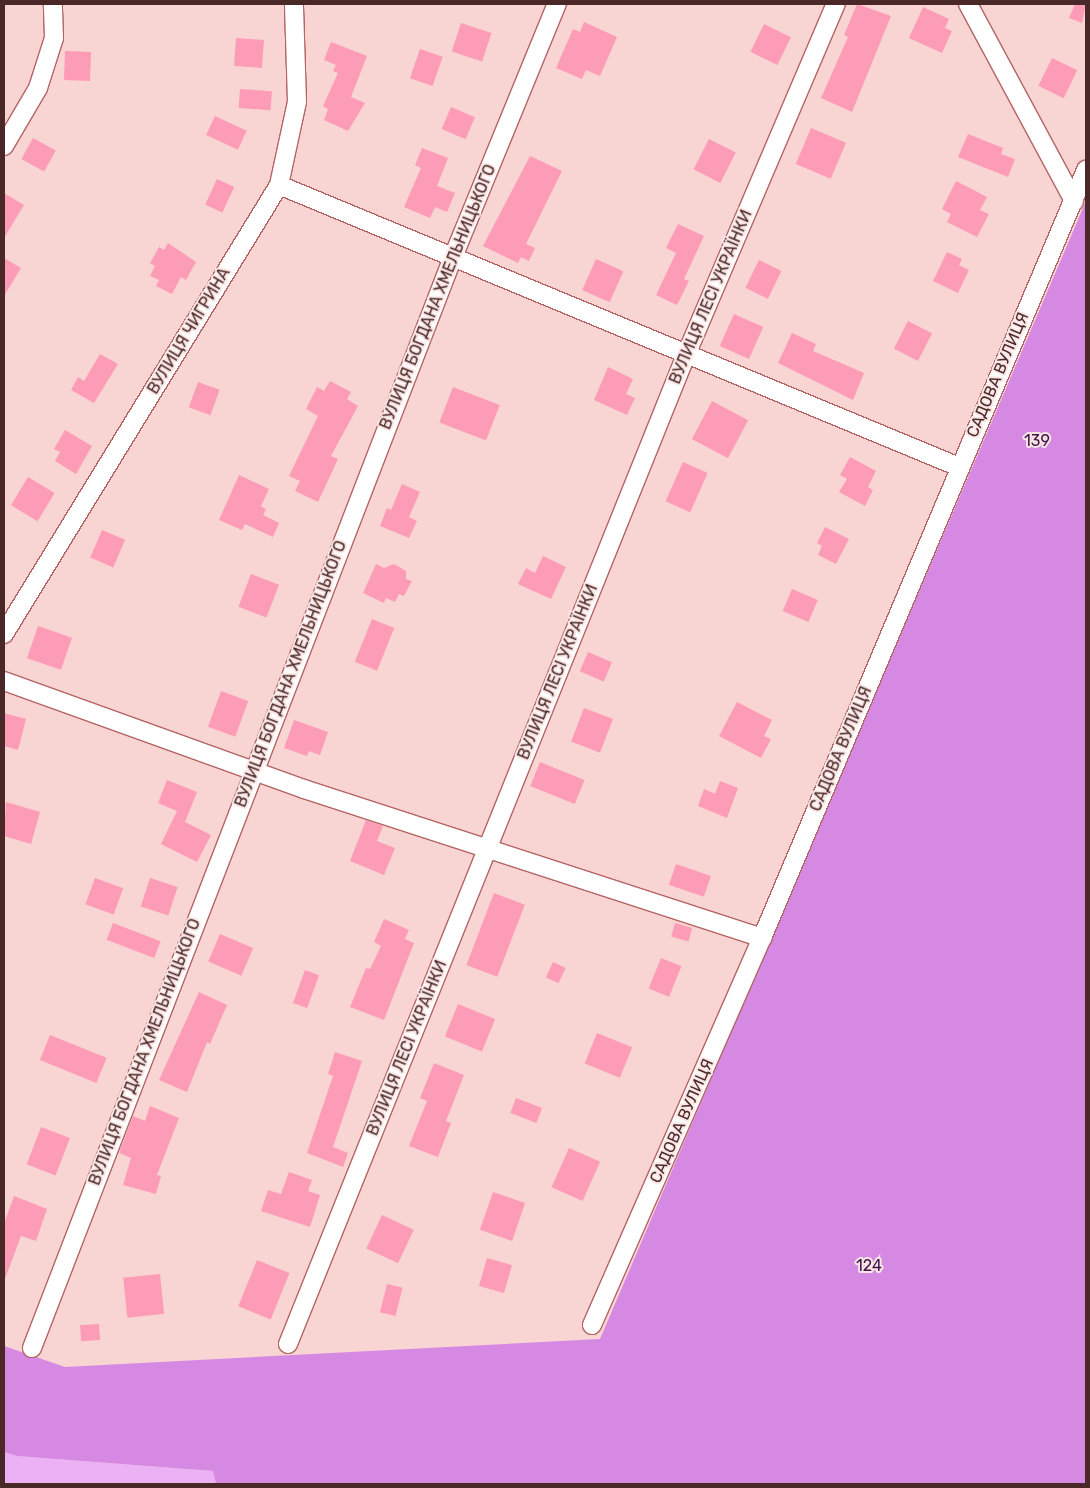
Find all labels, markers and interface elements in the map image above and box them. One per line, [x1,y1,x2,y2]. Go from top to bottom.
street label: ВУЛИЦЯ БОГДАНА ХМЕЛЬНИЦЬКОГО [376,162,500,432]
street label: ВУЛИЦЯ ЛЕСІ УКРАЇНКИ [666,207,756,387]
street label: ВУЛИЦЯ ЧИГРИНА [144,264,234,398]
street label: САДОВА ВУЛИЦЯ [963,310,1033,440]
park label: 139 [1024,431,1050,451]
street label: ВУЛИЦЯ БОГДАНА ХМЕЛЬНИЦЬКОГО [231,538,351,810]
street label: ВУЛИЦЯ ЛЕСІ УКРАЇНКИ [514,582,602,762]
street label: САДОВА ВУЛИЦЯ [806,684,876,814]
street label: ВУЛИЦЯ БОГДАНА ХМЕЛЬНИЦЬКОГО [85,916,205,1188]
street label: ВУЛИЦЯ ЛЕСІ УКРАЇНКИ [363,958,451,1138]
street label: САДОВА ВУЛИЦЯ [646,1056,718,1186]
park label: 124 [856,1256,882,1276]

